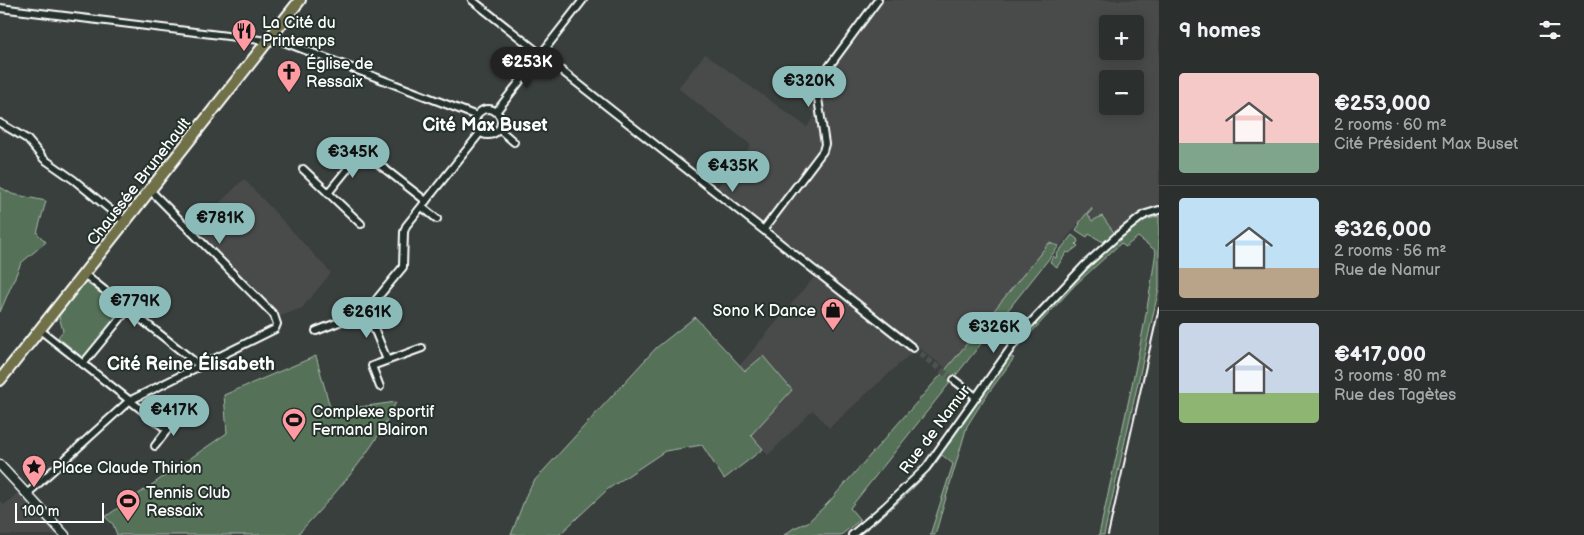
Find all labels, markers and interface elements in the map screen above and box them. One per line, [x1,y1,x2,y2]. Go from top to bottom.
place label: La Cité du Printemps [262,14,336,51]
map controls [1099,15,1144,115]
button: + [1099,15,1144,60]
icon: filters [1536,16,1564,44]
restaurant icon: La Cité du Printemps [231,18,257,52]
text: 9 homes [1179,18,1261,43]
pin: €253K [492,46,562,89]
place label: Église de Ressaix [306,53,374,92]
text: €253K [501,53,553,72]
church icon: Église de Ressaix [276,59,302,93]
pin: €320K [774,66,844,108]
button: − [1099,70,1144,115]
text: €320K [783,72,835,91]
text: €253,000 [1334,91,1431,116]
icon: home [1219,93,1279,153]
street label: Chaussée Brunehault [83,114,195,250]
district label: Cité Max Buset [422,115,548,136]
text: 2 rooms · 60 m² [1334,116,1447,135]
text: Cité Président Max Buset [1334,135,1518,154]
pin: €345K [318,136,388,179]
text: €345K [328,143,378,162]
pin: €435K [698,150,768,193]
text: €435K [708,157,758,176]
pin: €781K [185,202,255,245]
text: €781K [196,209,244,228]
text: €326,000 [1334,217,1431,242]
icon: home [1219,218,1279,278]
text: 2 rooms · 56 m² [1334,242,1446,261]
text: Rue de Namur [1334,261,1440,280]
pin: €779K [100,286,170,328]
text: €779K [110,292,160,311]
pin: €261K [332,296,402,339]
shop icon: Sono K Dance [820,297,846,331]
place label: Sono K Dance [713,302,816,321]
text: €261K [343,303,391,322]
pin: €326K [959,312,1029,354]
text: €326K [968,318,1020,337]
text: €417,000 [1334,342,1426,367]
icon: home [1219,343,1279,403]
district label: Cité Reine Élisabeth [107,352,275,375]
text: 3 rooms · 80 m² [1334,367,1447,386]
street label: Rue de Namur [896,382,975,478]
text: Rue des Tagètes [1334,386,1456,405]
pin: €417K [139,394,209,437]
text: €417K [150,401,198,420]
place label: Complexe sportif Fernand Blairon [312,403,434,440]
sports icon: Complexe sportif Fernand Blairon [281,407,307,441]
place icon: Place Claude Thirion [21,454,47,488]
place label: Place Claude Thirion [52,459,202,478]
place label: Tennis Club Ressaix [146,484,230,521]
sports icon: Tennis Club Ressaix [115,488,141,522]
scale bar [15,500,104,523]
text: 100 m [22,503,59,520]

